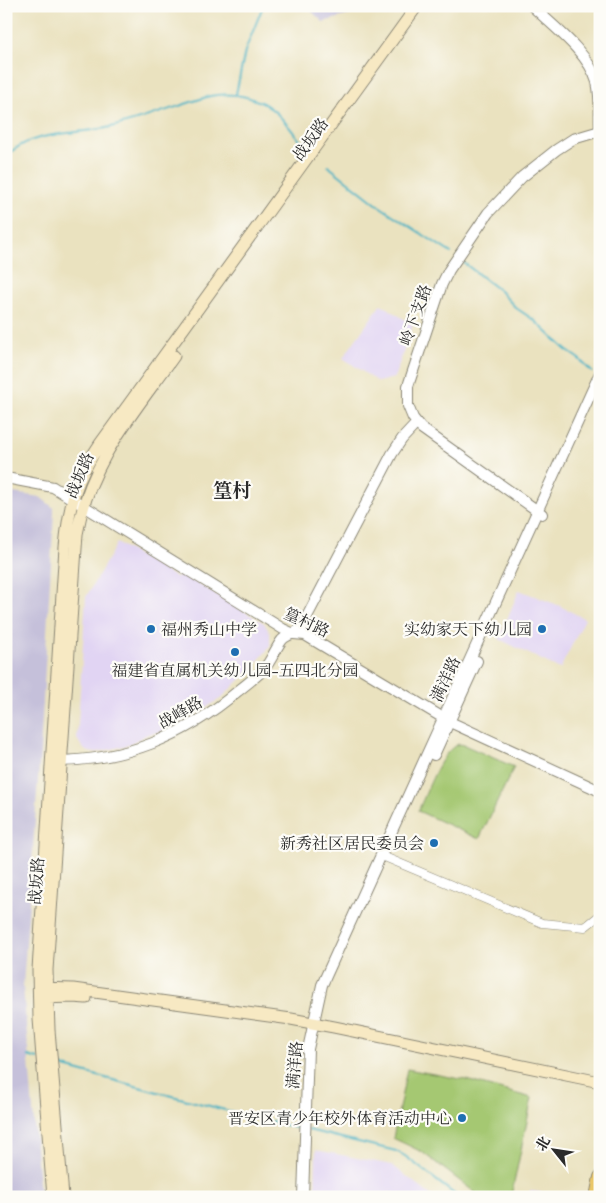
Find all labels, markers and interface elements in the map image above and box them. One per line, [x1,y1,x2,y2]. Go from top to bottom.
street label: 战坂路 [288,114,334,165]
street label: 岭下支路 [395,282,437,349]
street label: 战坂路 [60,449,99,502]
district label: 篁村 [213,478,251,504]
street label: 篁村路 [280,603,333,643]
place label: 福州秀山中学 [161,619,257,641]
place label: 实幼家天下幼儿园 [404,619,532,641]
marker: 福州秀山中学 [145,623,157,635]
marker: 实幼家天下幼儿园 [536,623,548,635]
marker: 福建省直属机关幼儿园-五四北分园 [229,646,241,658]
street label: 满洋路 [426,653,466,706]
place label: 福建省直属机关幼儿园-五四北分园 [111,660,359,682]
street label: 战峰路 [154,691,207,734]
place label: 新秀社区居民委员会 [280,833,424,855]
marker: 新秀社区居民委员会 [428,837,440,849]
street label: 战坂路 [24,856,50,906]
street label: 满洋路 [282,1040,308,1090]
place label: 晋安区青少年校外体育活动中心 [228,1108,452,1130]
marker: 晋安区青少年校外体育活动中心 [456,1112,468,1124]
north arrow [528,1126,578,1176]
text: 北 [531,1133,555,1155]

